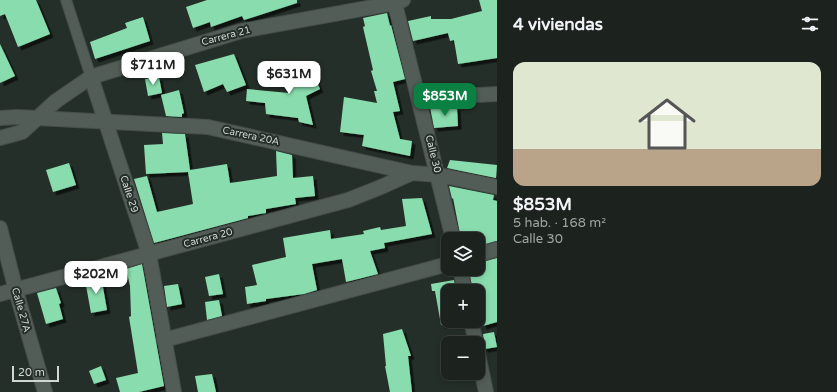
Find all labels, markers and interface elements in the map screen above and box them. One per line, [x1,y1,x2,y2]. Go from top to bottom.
icon: filters [799,13,821,35]
text: 4 viviendas [513,14,603,35]
street label: Carrera 21 [200,24,252,48]
pin: $711M [125,52,181,86]
text: $711M [130,57,176,73]
pin: $631M [261,61,317,95]
text: $631M [266,66,312,82]
pin: $853M [417,83,473,117]
text: $853M [422,88,468,104]
icon: home [631,88,703,160]
street label: Carrera 20A [221,124,281,148]
street label: Calle 30 [423,134,443,174]
street label: Calle 29 [117,174,141,214]
text: $853M [513,194,572,215]
text: 5 hab. · 168 m² [513,215,606,231]
street label: Carrera 20 [182,226,234,250]
text: Calle 30 [513,231,563,247]
map controls [441,232,485,380]
button: layers [441,232,485,276]
pin: $202M [68,261,124,295]
text: $202M [73,266,119,282]
button: + [441,284,485,328]
street label: Calle 27A [9,286,33,334]
button: − [441,336,485,380]
scale bar [12,364,59,383]
text: 20 m [18,366,45,379]

